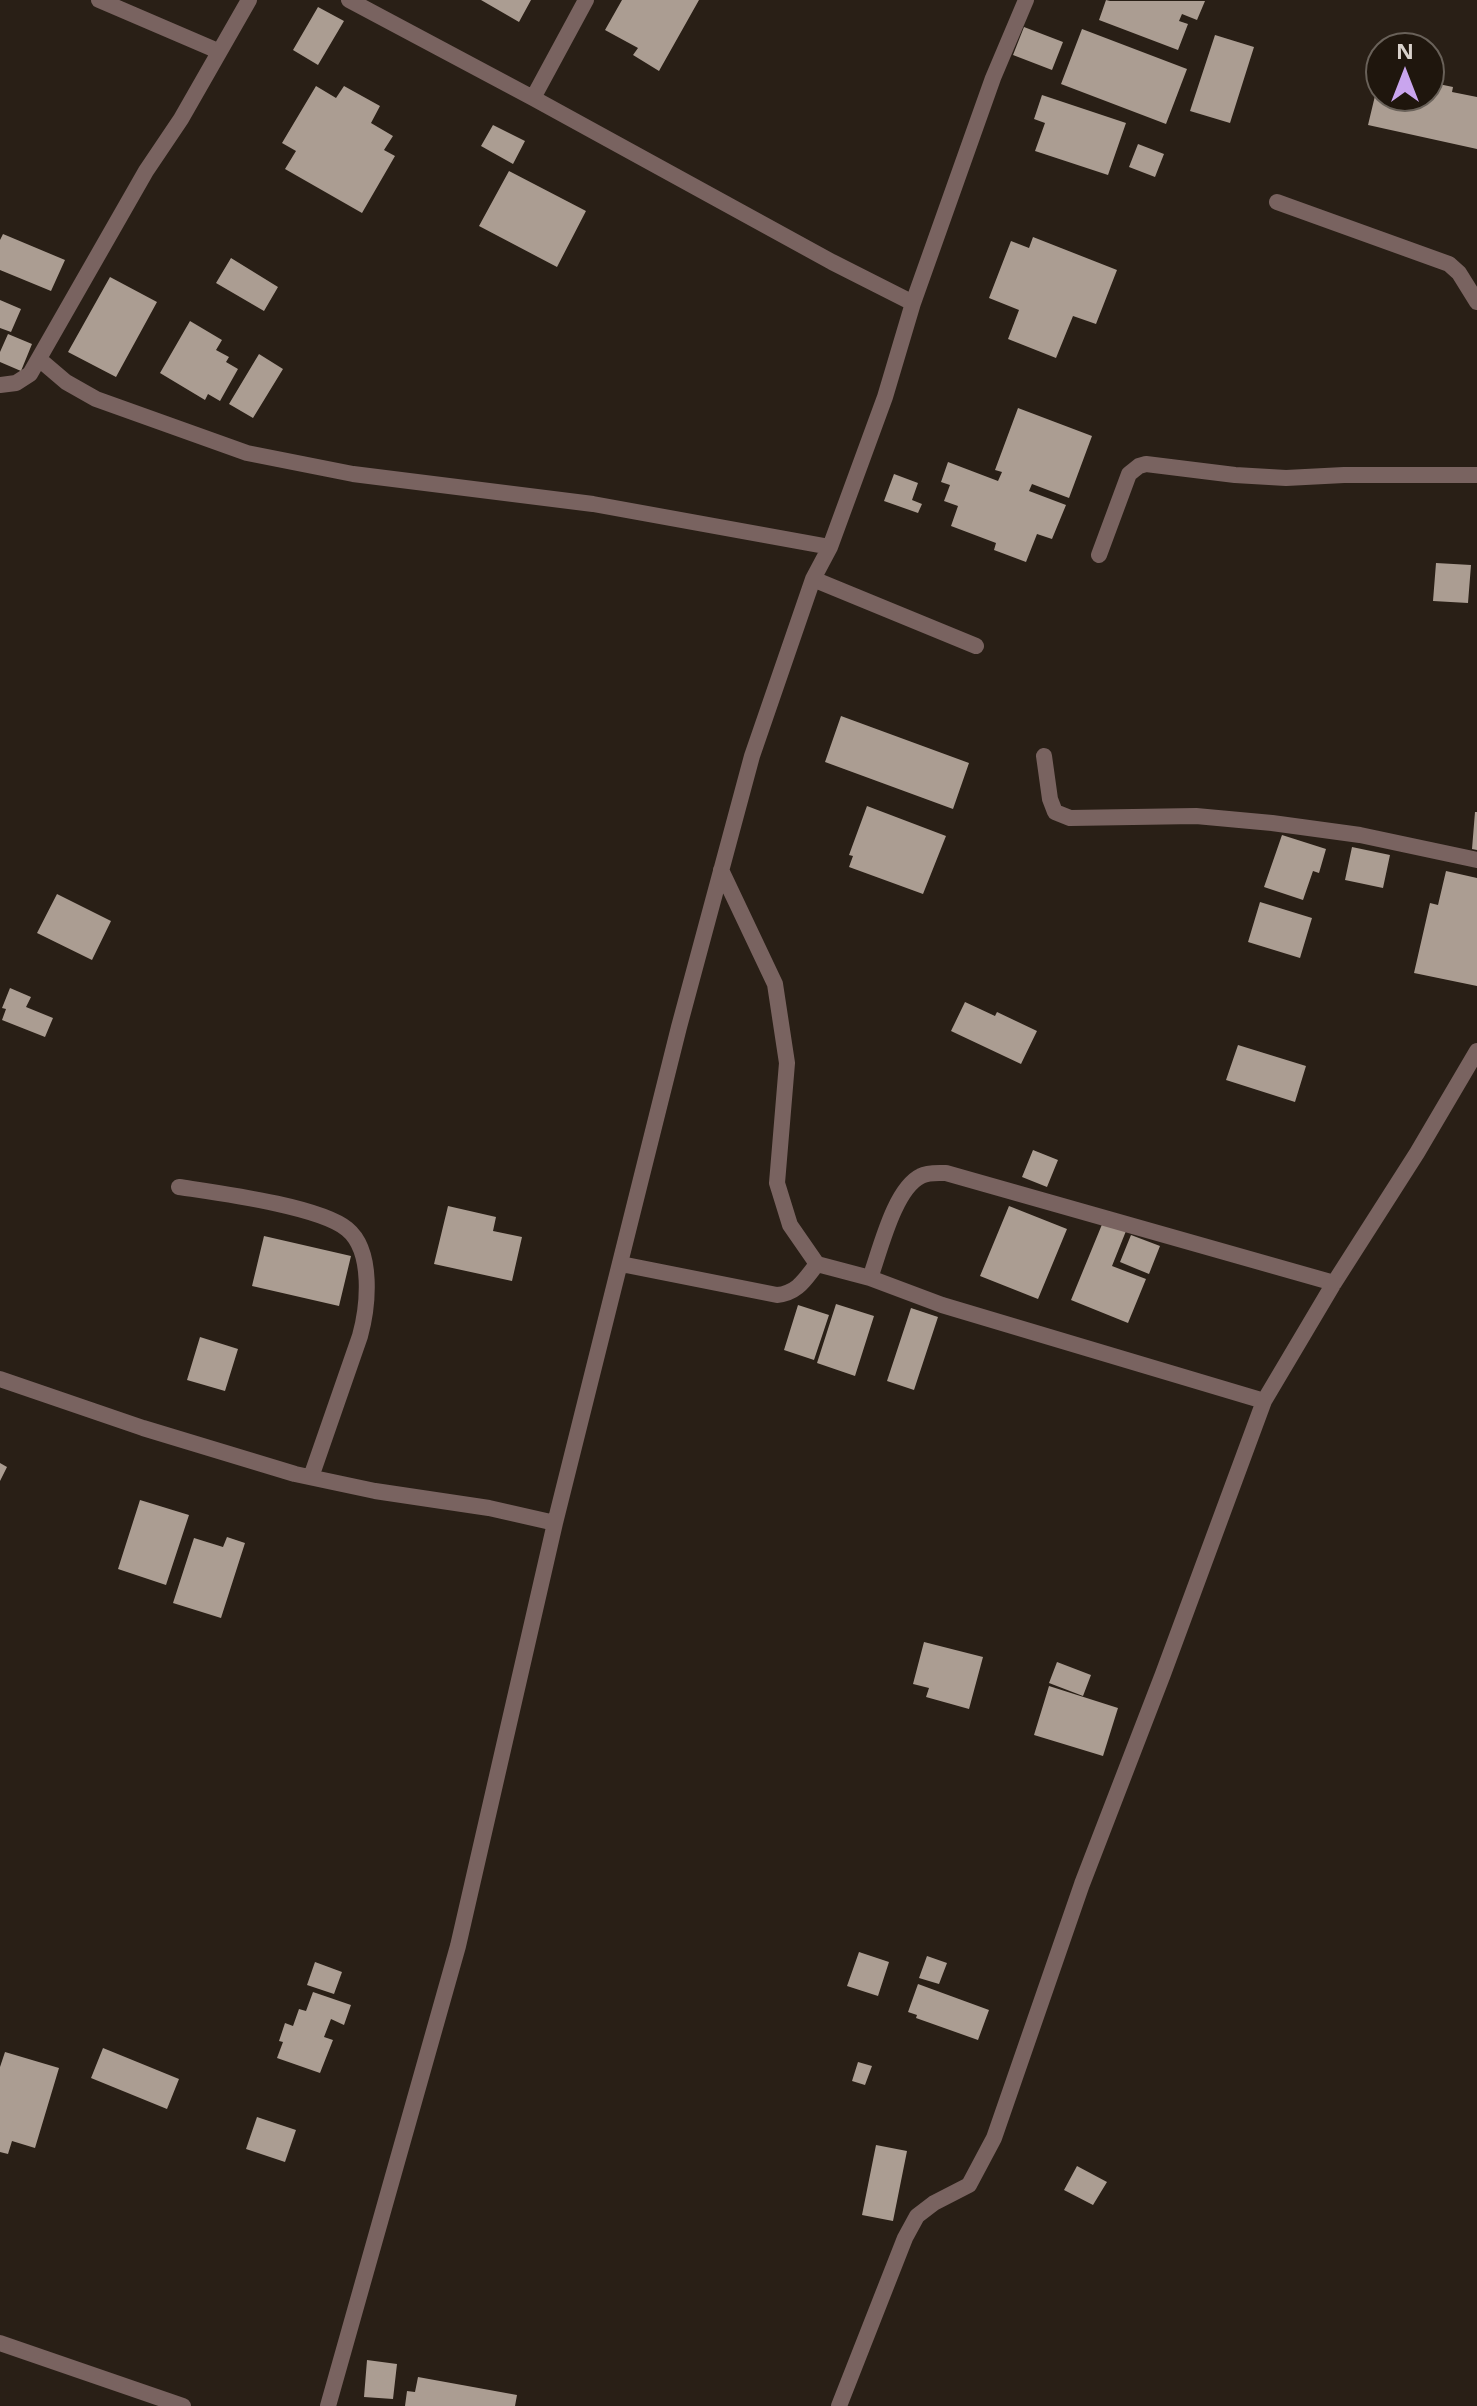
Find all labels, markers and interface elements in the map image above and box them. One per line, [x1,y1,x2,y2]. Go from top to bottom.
north arrow [1365,32,1445,112]
text: N [1396,35,1414,65]

